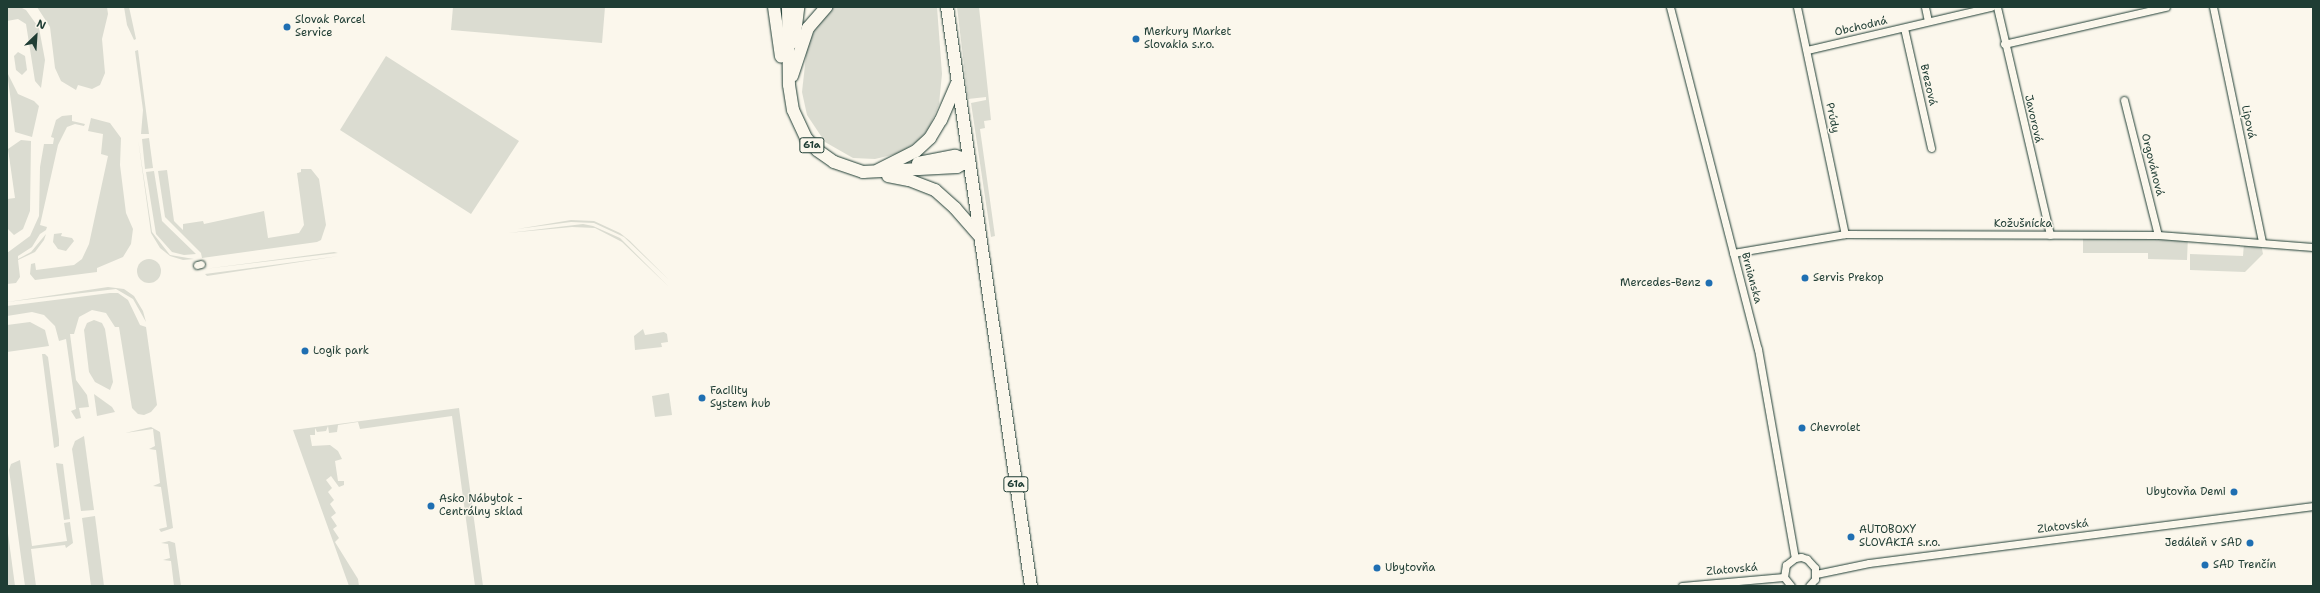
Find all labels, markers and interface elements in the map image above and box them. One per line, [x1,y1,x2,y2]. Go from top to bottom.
place label: Slovak Parcel Service [295,14,365,40]
street label: Obchodná [1833,15,1889,39]
north arrow [16,16,56,56]
text: N [34,16,48,33]
marker: Slovak Parcel Service [282,22,292,32]
place label: Merkury Market Slovakia s.r.o. [1144,26,1231,52]
marker: Merkury Market Slovakia s.r.o. [1131,34,1141,44]
street label: Brezová [1917,63,1939,107]
street label: Javorová [2021,94,2045,144]
street label: Prúdy [1822,102,1842,134]
street label: Lipová [2238,104,2258,140]
street label: Orgovánová [2138,132,2166,198]
road number: 61a [799,137,825,153]
street label: Kožušnícka [1994,217,2052,231]
street label: Brnianska [1738,251,1764,305]
place label: Servis Prekop [1813,271,1884,285]
marker: Servis Prekop [1800,273,1810,283]
place label: Mercedes-Benz [1620,276,1701,290]
marker: Mercedes-Benz [1704,278,1714,288]
place label: Logik park [313,344,369,358]
marker: Logik park [300,346,310,356]
place label: Facility System hub [710,385,771,411]
marker: Facility System hub [697,393,707,403]
place label: Chevrolet [1810,421,1861,435]
marker: Chevrolet [1797,423,1807,433]
road number: 61a [1003,476,1029,492]
place label: Ubytovňa Demi [2146,485,2226,499]
marker: Ubytovňa Demi [2229,487,2239,497]
place label: Asko Nábytok - Centrálny sklad [439,493,523,519]
marker: Asko Nábytok - Centrálny sklad [426,501,436,511]
street label: Zlatovská [2037,517,2089,537]
place label: AUTOBOXY SLOVAKIA s.r.o. [1859,524,1940,550]
marker: AUTOBOXY SLOVAKIA s.r.o. [1846,532,1856,542]
place label: Jedáleň v SAD [2165,536,2242,550]
marker: Jedáleň v SAD [2245,538,2255,548]
place label: SAD Trenčín [2213,558,2276,572]
marker: SAD Trenčín [2200,560,2210,570]
place label: Ubytovňa [1385,561,1435,575]
street label: Zlatovská [1706,561,1758,579]
marker: Ubytovňa [1372,563,1382,573]

